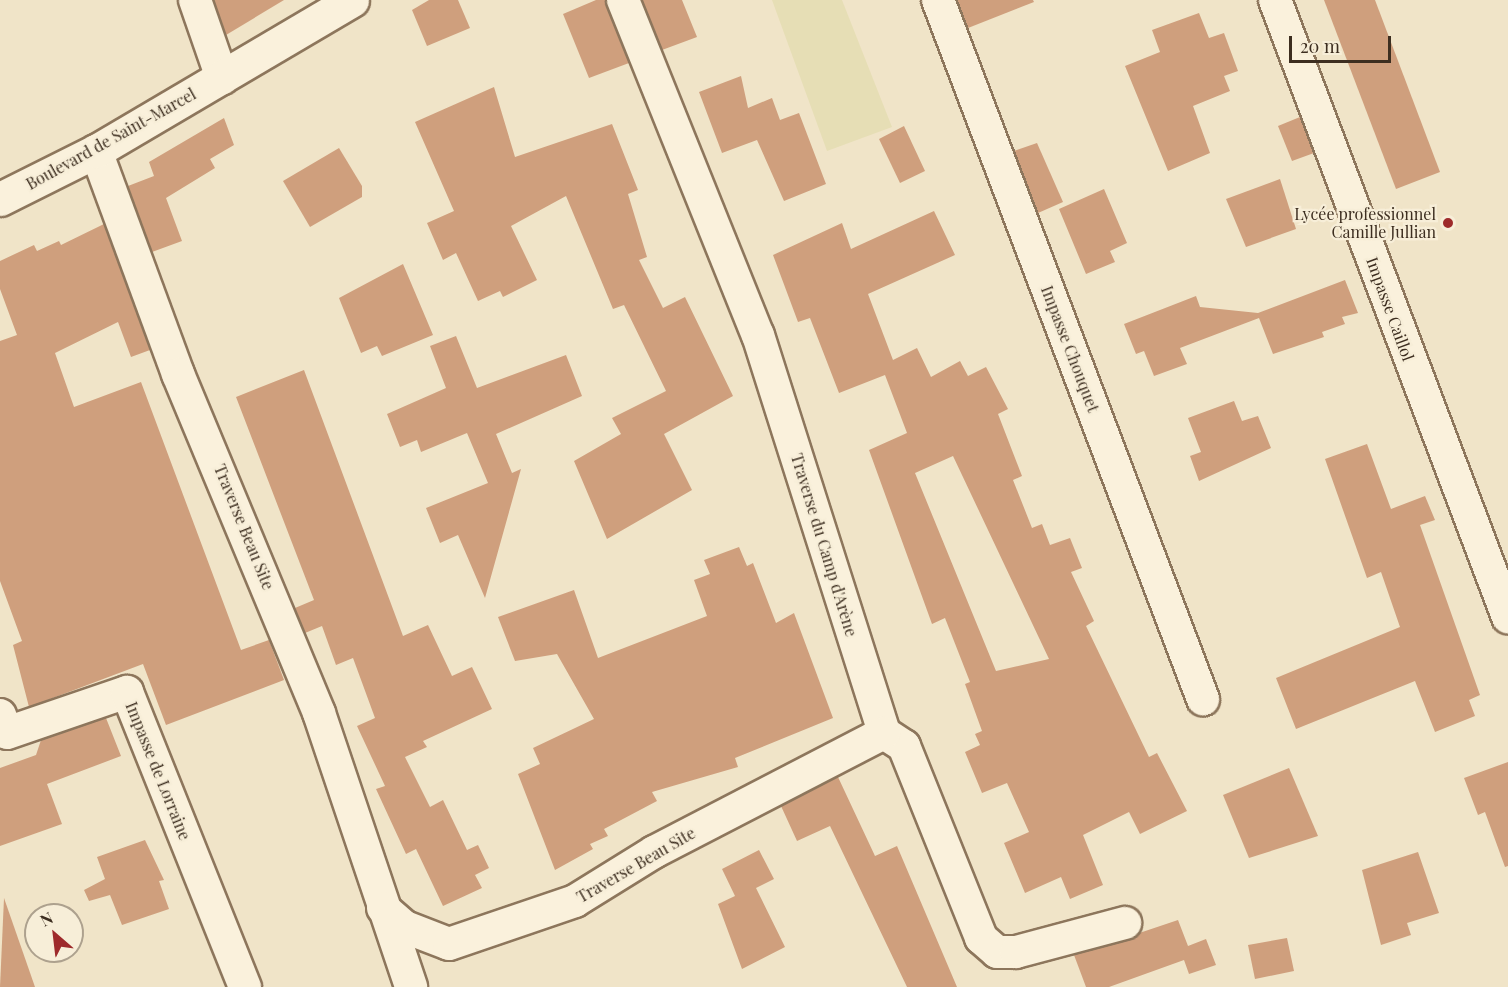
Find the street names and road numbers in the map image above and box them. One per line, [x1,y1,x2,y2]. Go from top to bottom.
street label: Boulevard de Saint-Marcel [23,84,199,194]
street label: Impasse Caillol [1362,254,1418,364]
street label: Impasse Chouquet [1037,283,1103,415]
street label: Traverse du Camp d'Arène [787,451,861,639]
street label: Traverse Beau Site [210,462,278,592]
street label: Impasse de Lorraine [121,699,195,843]
street label: Traverse Beau Site [573,823,699,907]

